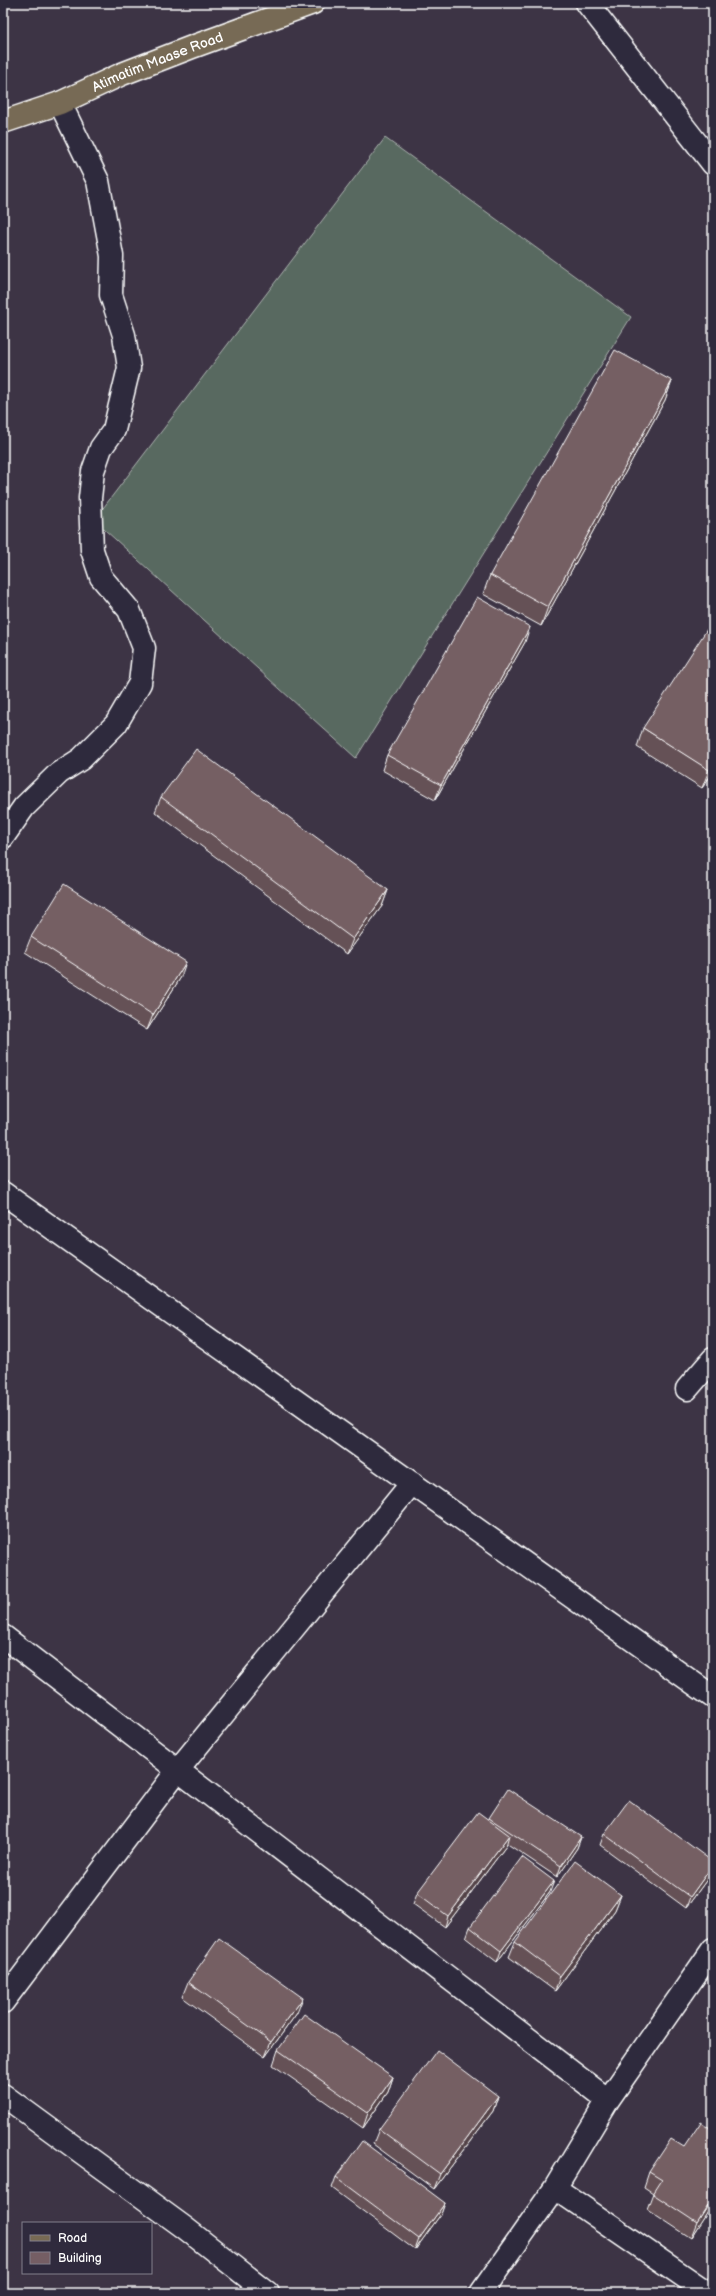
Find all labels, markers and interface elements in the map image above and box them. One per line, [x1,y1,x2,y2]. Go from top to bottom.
street label: Atimatim Maase Road [89,28,225,96]
legend [22,2222,152,2274]
text: Road [58,2231,87,2246]
text: Building [58,2251,102,2266]

